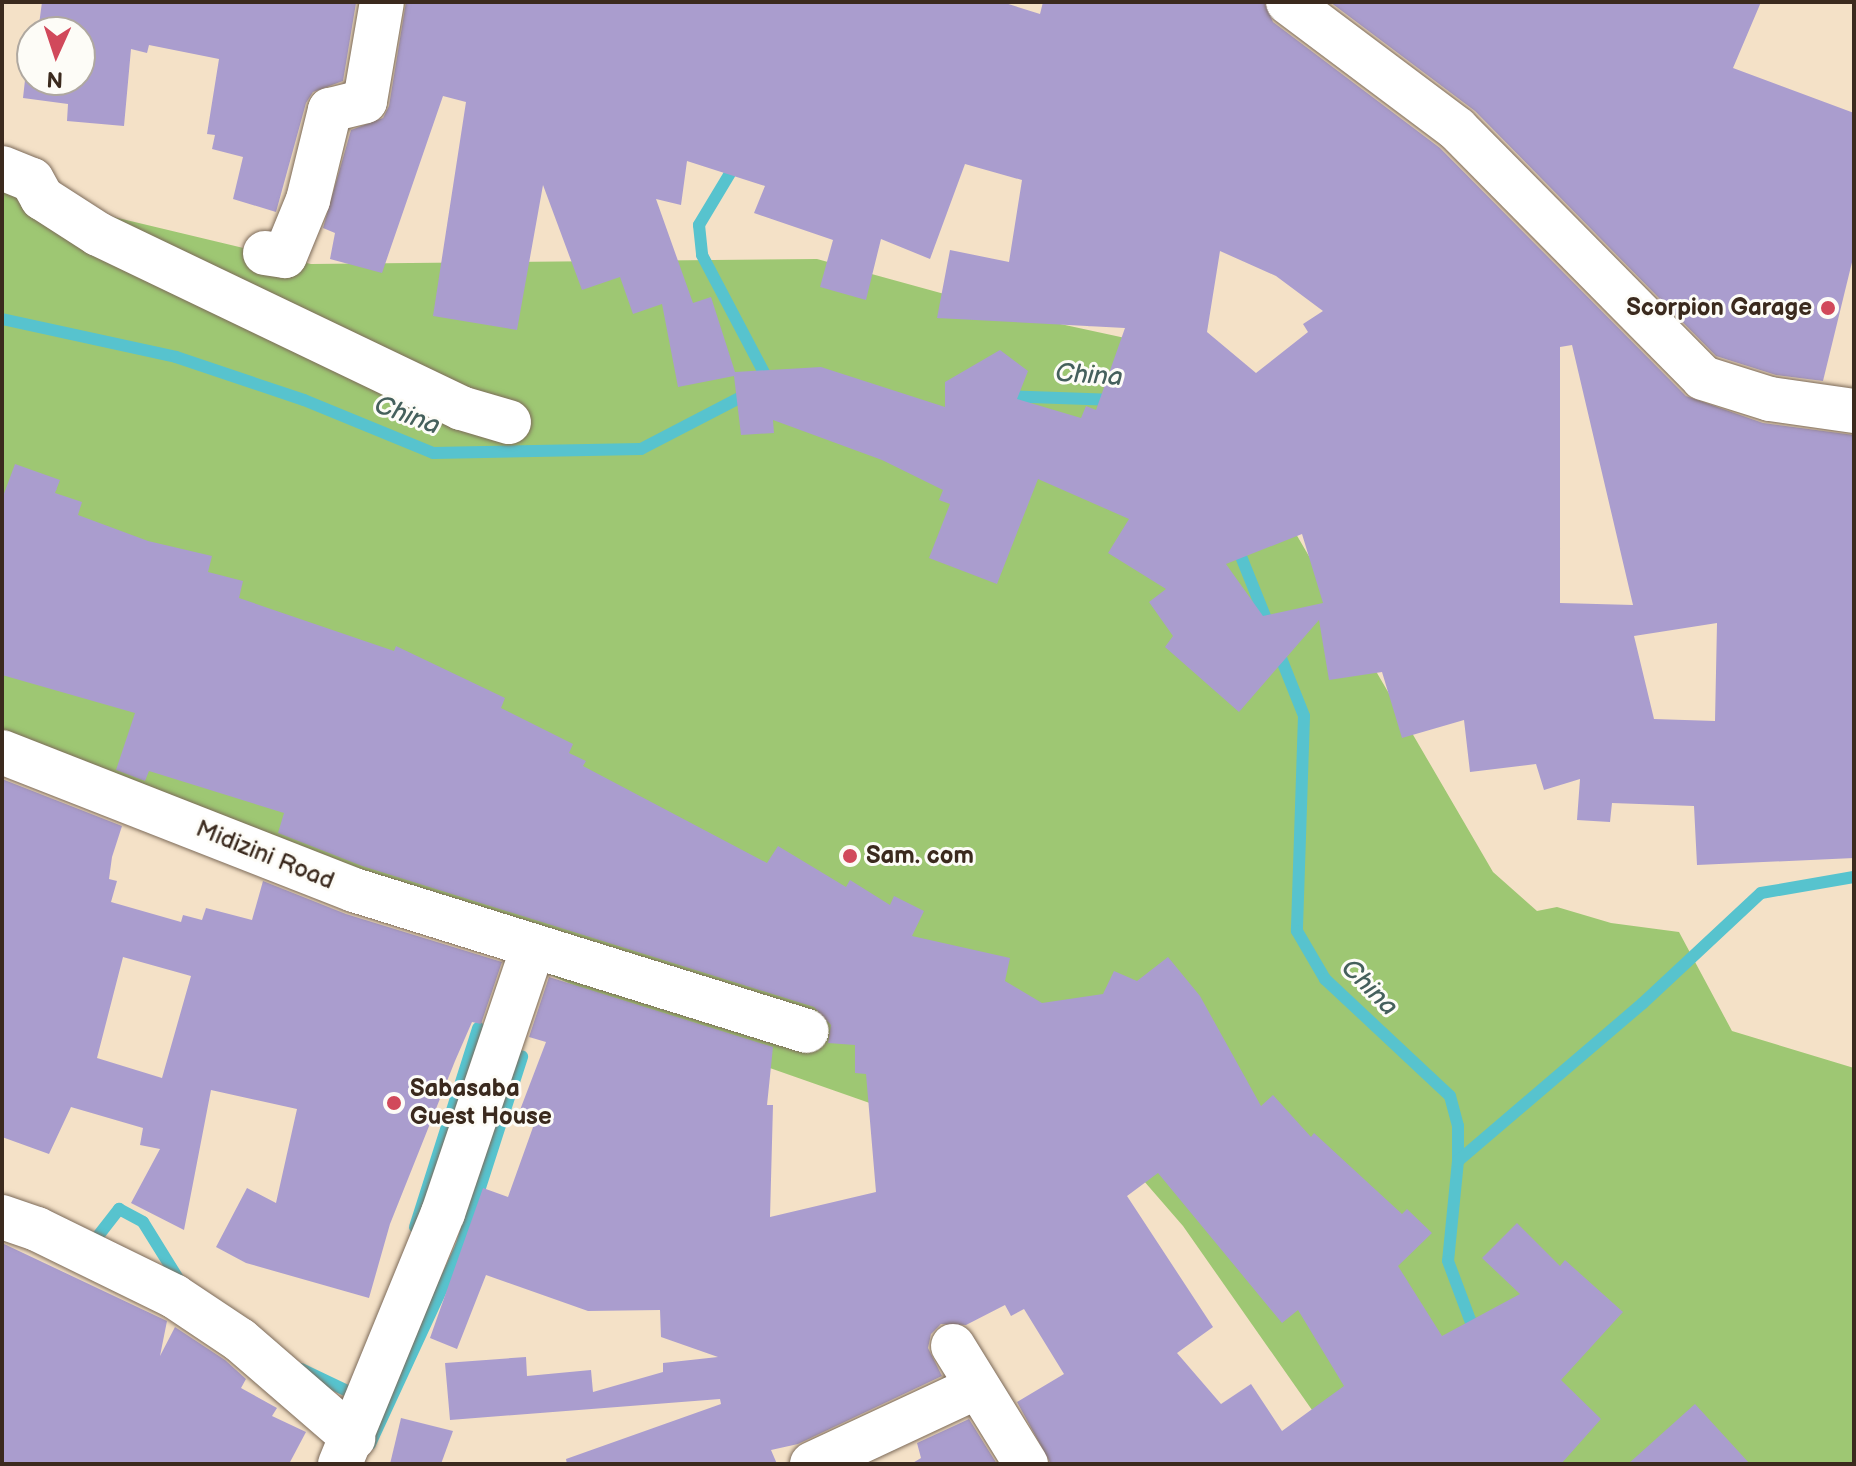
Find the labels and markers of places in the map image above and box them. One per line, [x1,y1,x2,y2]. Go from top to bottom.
place label: Scorpion Garage [1626,294,1812,322]
marker: Scorpion Garage [1819,299,1837,317]
place label: Sam. com [866,842,974,870]
marker: Sam. com [841,847,859,865]
place label: Sabasaba Guest House [410,1075,552,1131]
marker: Sabasaba Guest House [385,1094,403,1112]

